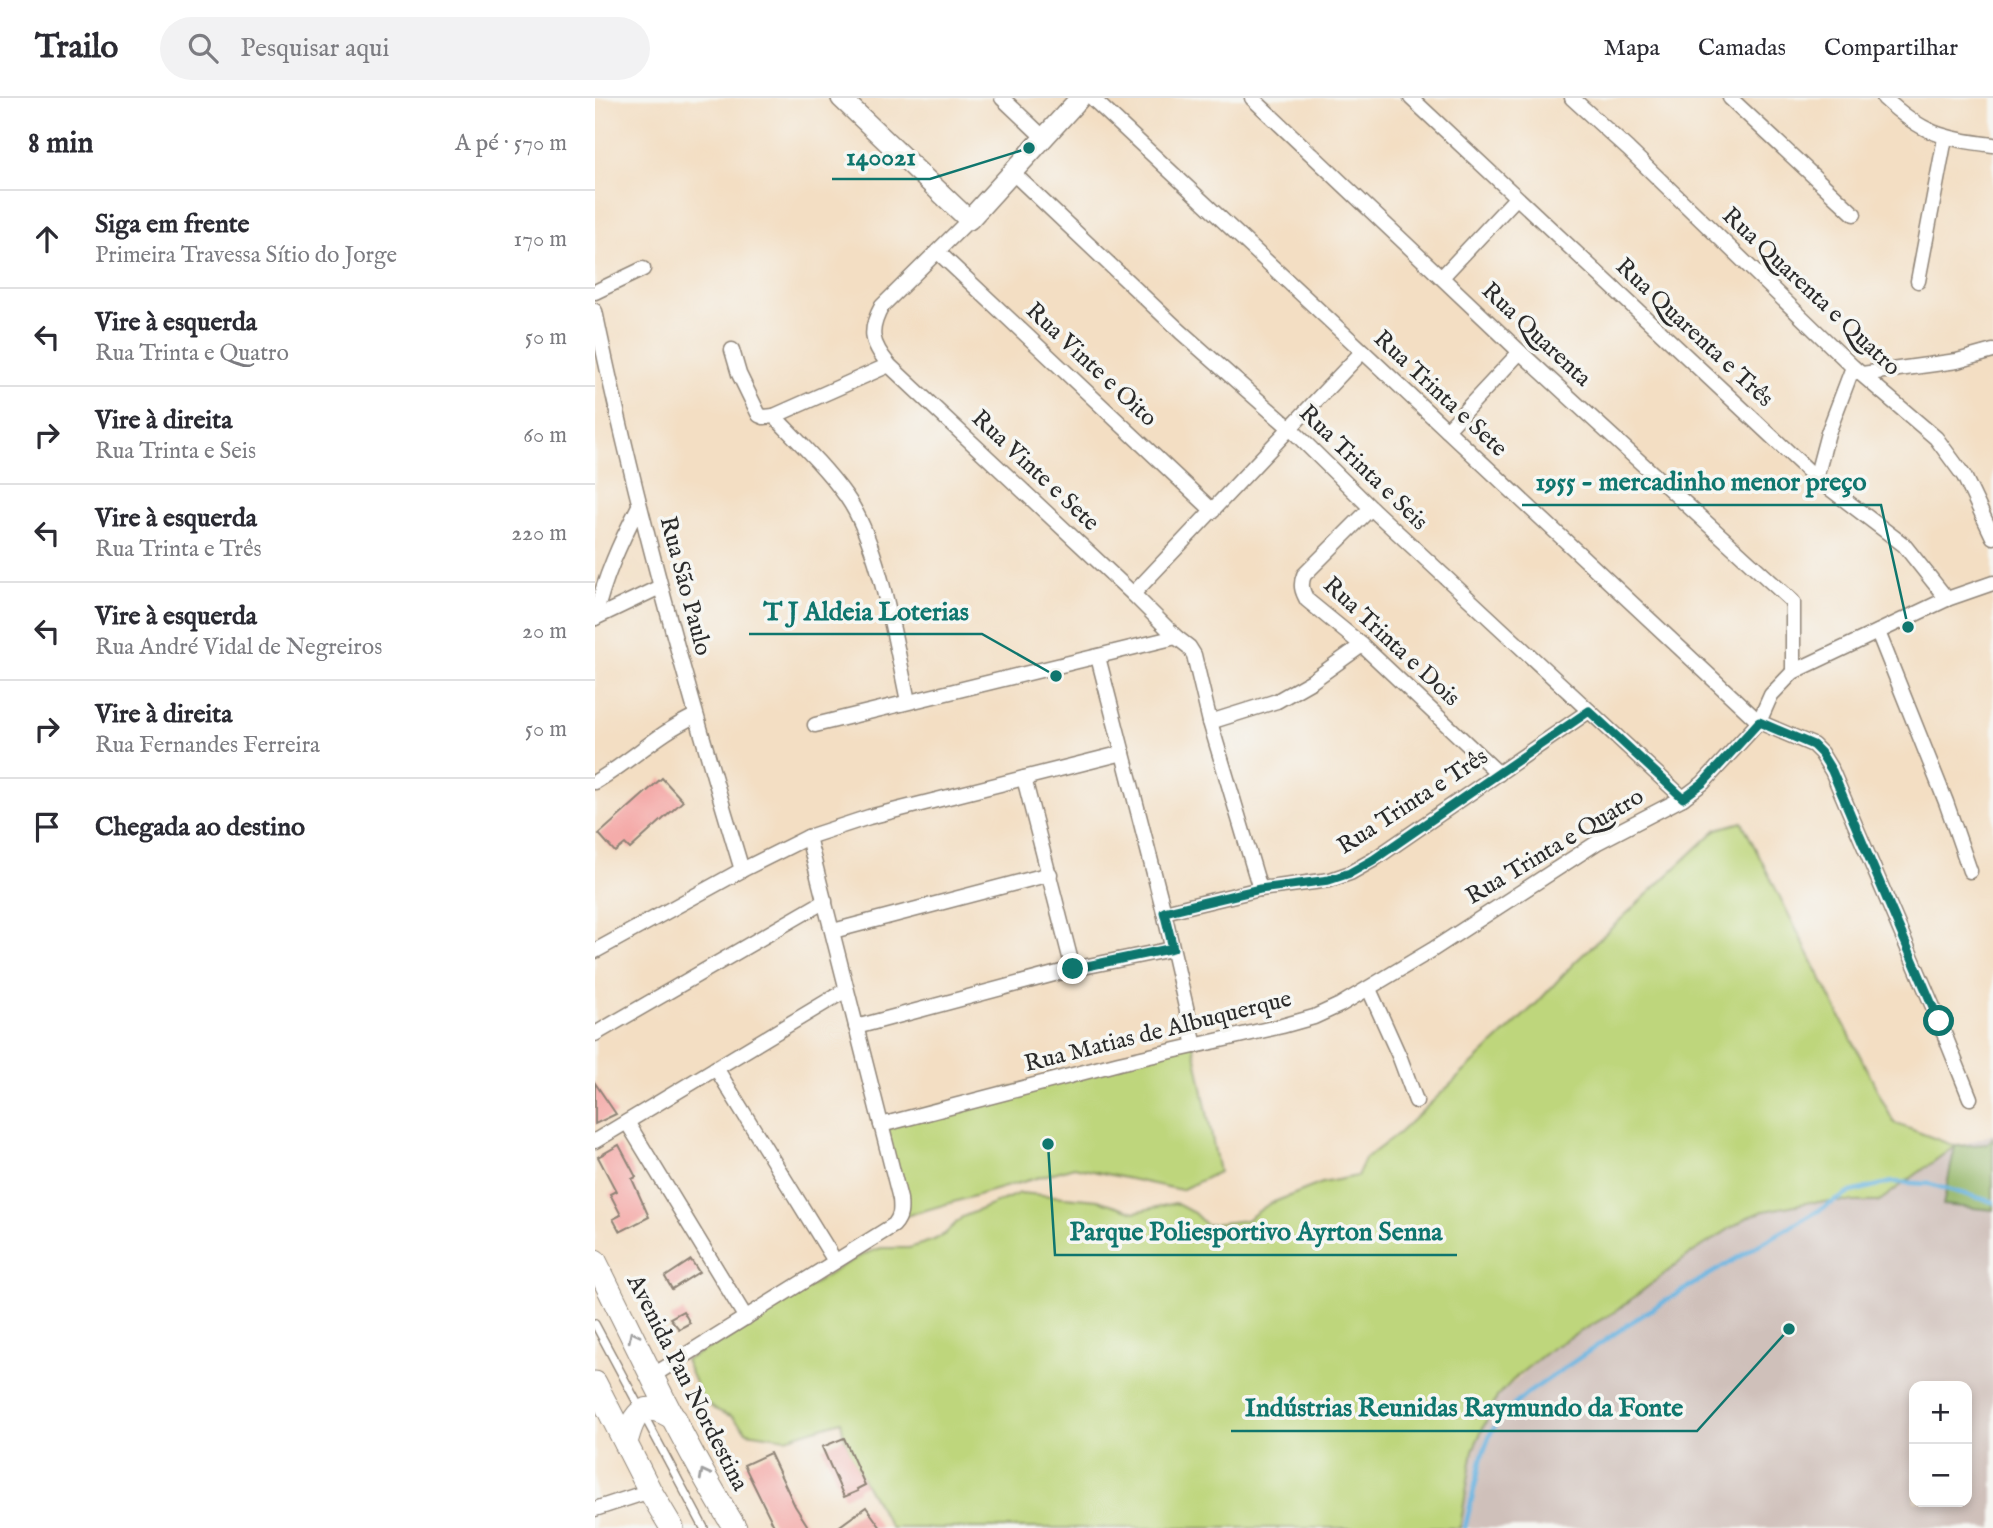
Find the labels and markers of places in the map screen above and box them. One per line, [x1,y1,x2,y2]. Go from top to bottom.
callout: 140021 [832,132,930,179]
callout: 1955 - mercadinho menor preço [1522,458,1881,505]
callout: T J Aldeia Loterias [749,587,982,634]
callout: Parque Poliesportivo Ayrton Senna [1055,1208,1457,1255]
callout: Indústrias Reunidas Raymundo da Fonte [1231,1384,1697,1431]

